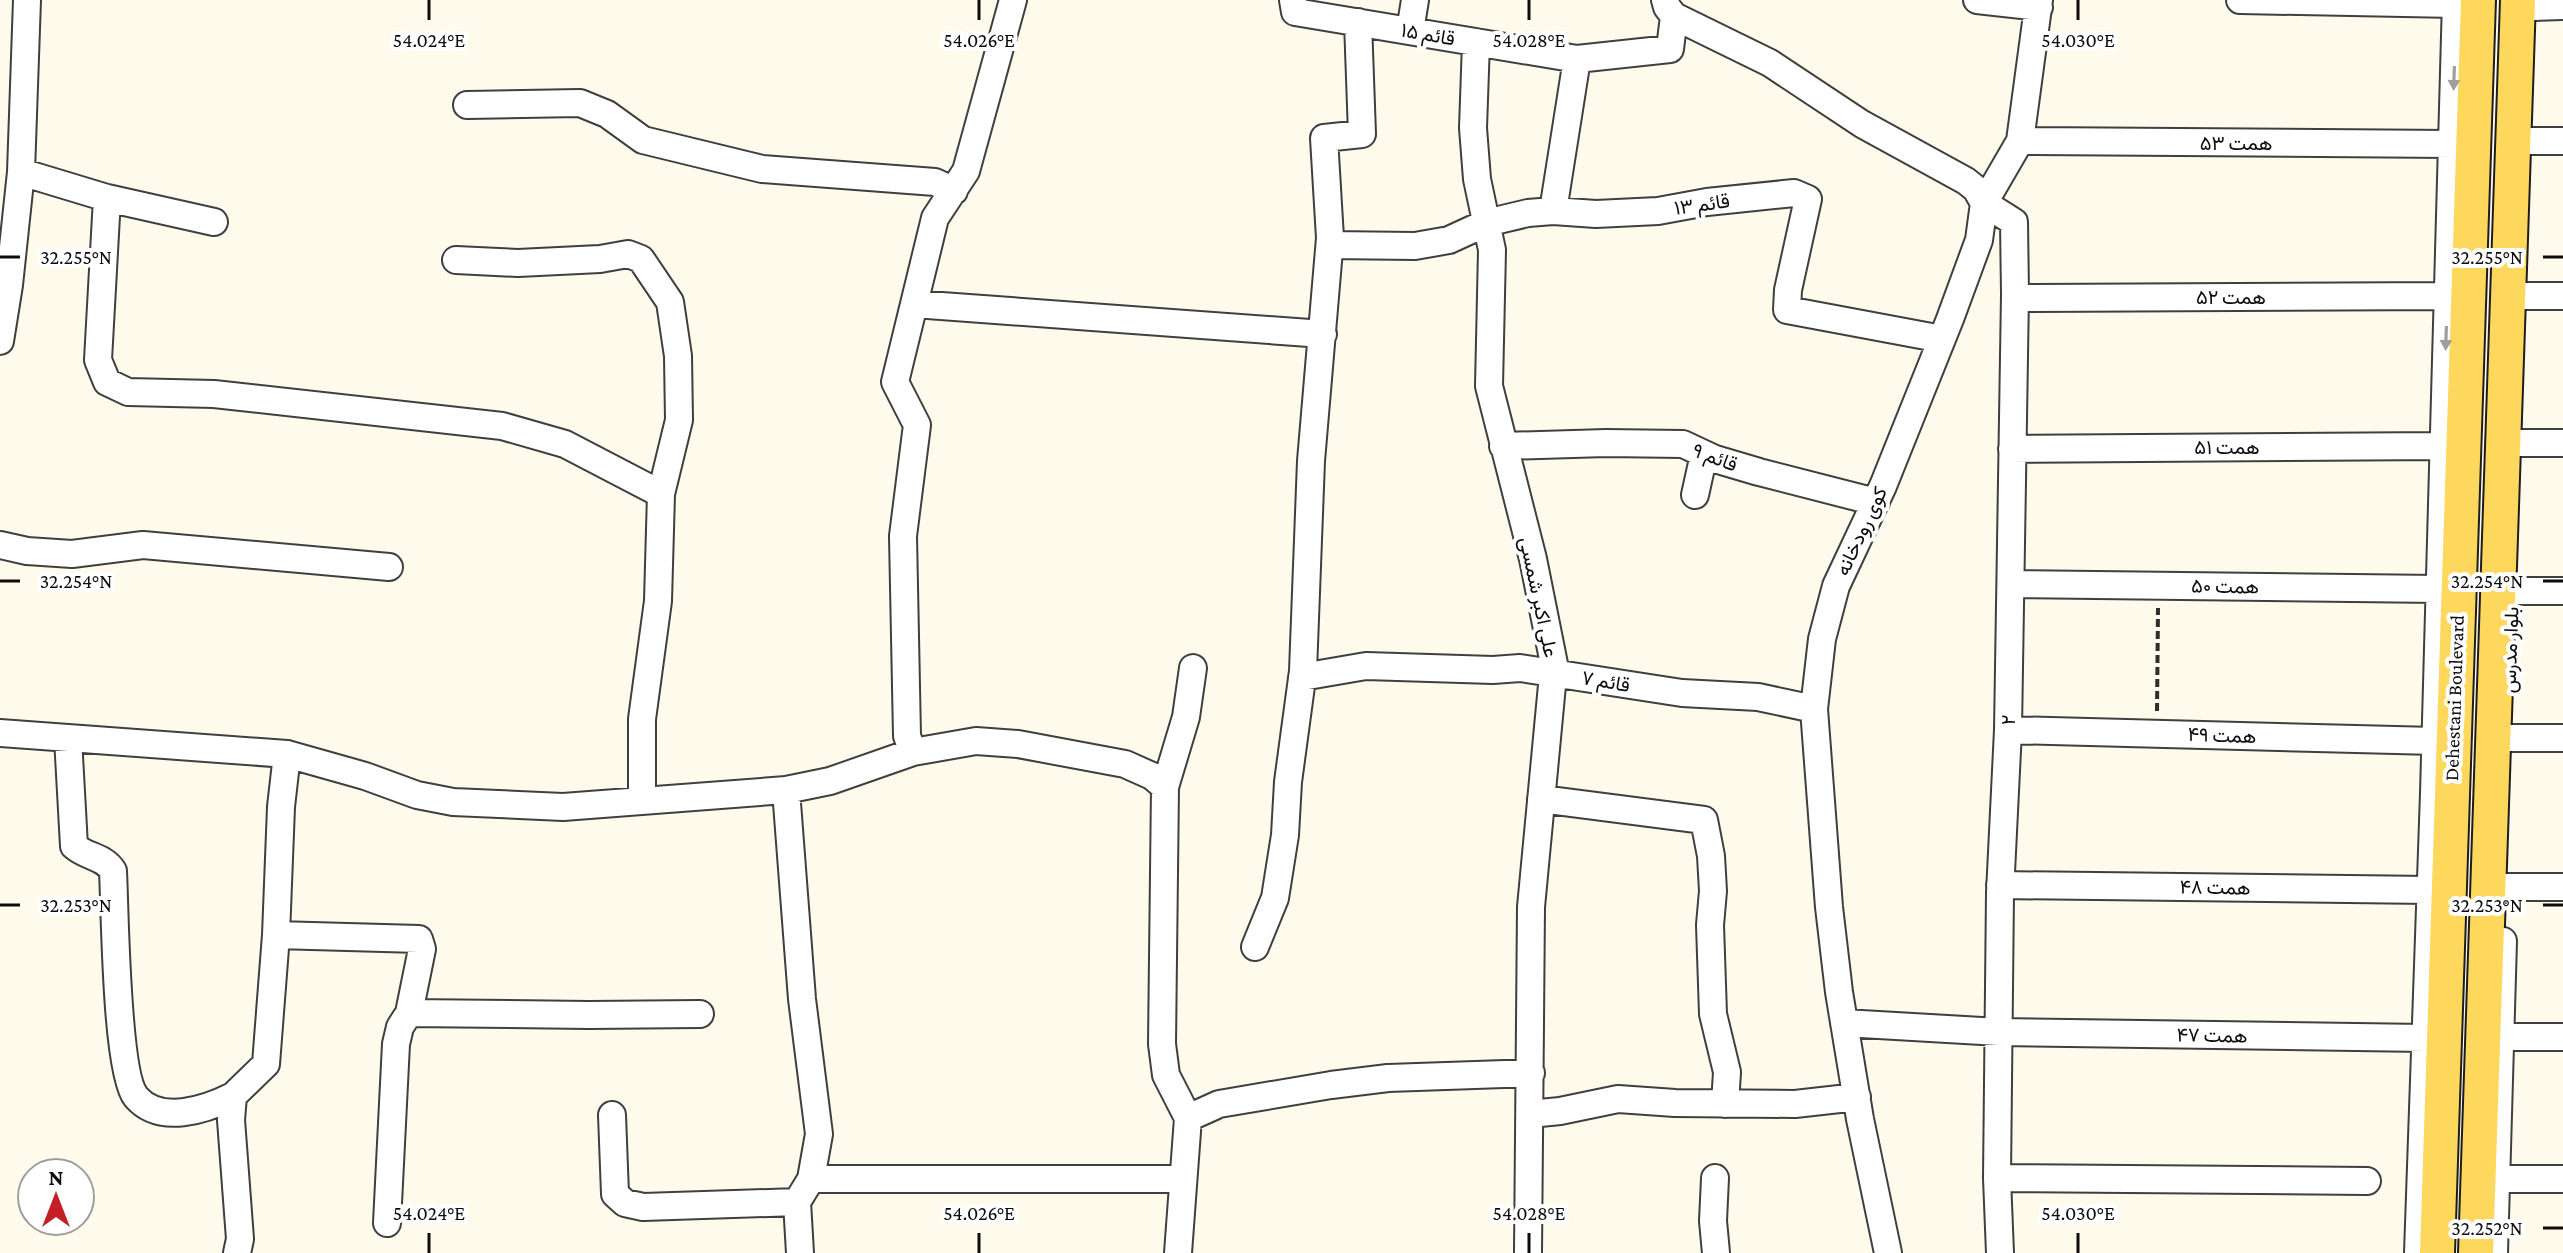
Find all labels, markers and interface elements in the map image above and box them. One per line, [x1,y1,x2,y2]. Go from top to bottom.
street label: قائم ۱۵ [1399,18,1457,52]
text: 54.024°E [393,29,465,51]
text: 54.026°E [943,29,1015,51]
text: 54.028°E [1493,29,1566,51]
text: 54.030°E [2041,29,2115,51]
one-way arrow [2447,66,2460,91]
street label: همت ۵۳ [2200,132,2272,154]
street label: قائم ۱۳ [1673,189,1731,221]
text: 32.255°N [40,246,112,268]
text: 32.255°N [2451,246,2523,268]
street label: همت ۵۲ [2196,286,2266,308]
one-way arrow [2439,326,2452,351]
street label: همت ۵۱ [2194,436,2260,458]
street label: قائم ۹ [1689,438,1741,477]
street label: کوی رودخانه [1831,483,1893,580]
street label: علی اکبر شمسی [1514,535,1562,660]
text: 32.254°N [40,570,112,592]
text: 32.254°N [2451,570,2523,592]
street label: همت ۵۰ [2191,574,2259,598]
street label: بلوار مدرس [2497,606,2525,694]
street label: Dehestani Boulevard [2440,614,2468,781]
street label: قائم ۷ [1580,666,1632,698]
street label: ۲ [1997,714,2019,726]
street label: همت ۴۹ [2187,723,2257,747]
street label: همت ۴۸ [2179,875,2251,899]
text: 32.253°N [40,894,112,916]
text: 32.253°N [2451,894,2523,916]
street label: همت ۴۷ [2176,1023,2248,1047]
north arrow [16,1157,96,1237]
text: N [49,1165,64,1190]
text: 54.024°E [393,1202,465,1224]
text: 54.026°E [943,1202,1015,1224]
text: 54.028°E [1493,1202,1566,1224]
text: 54.030°E [2041,1202,2115,1224]
text: 32.252°N [2451,1217,2523,1239]

